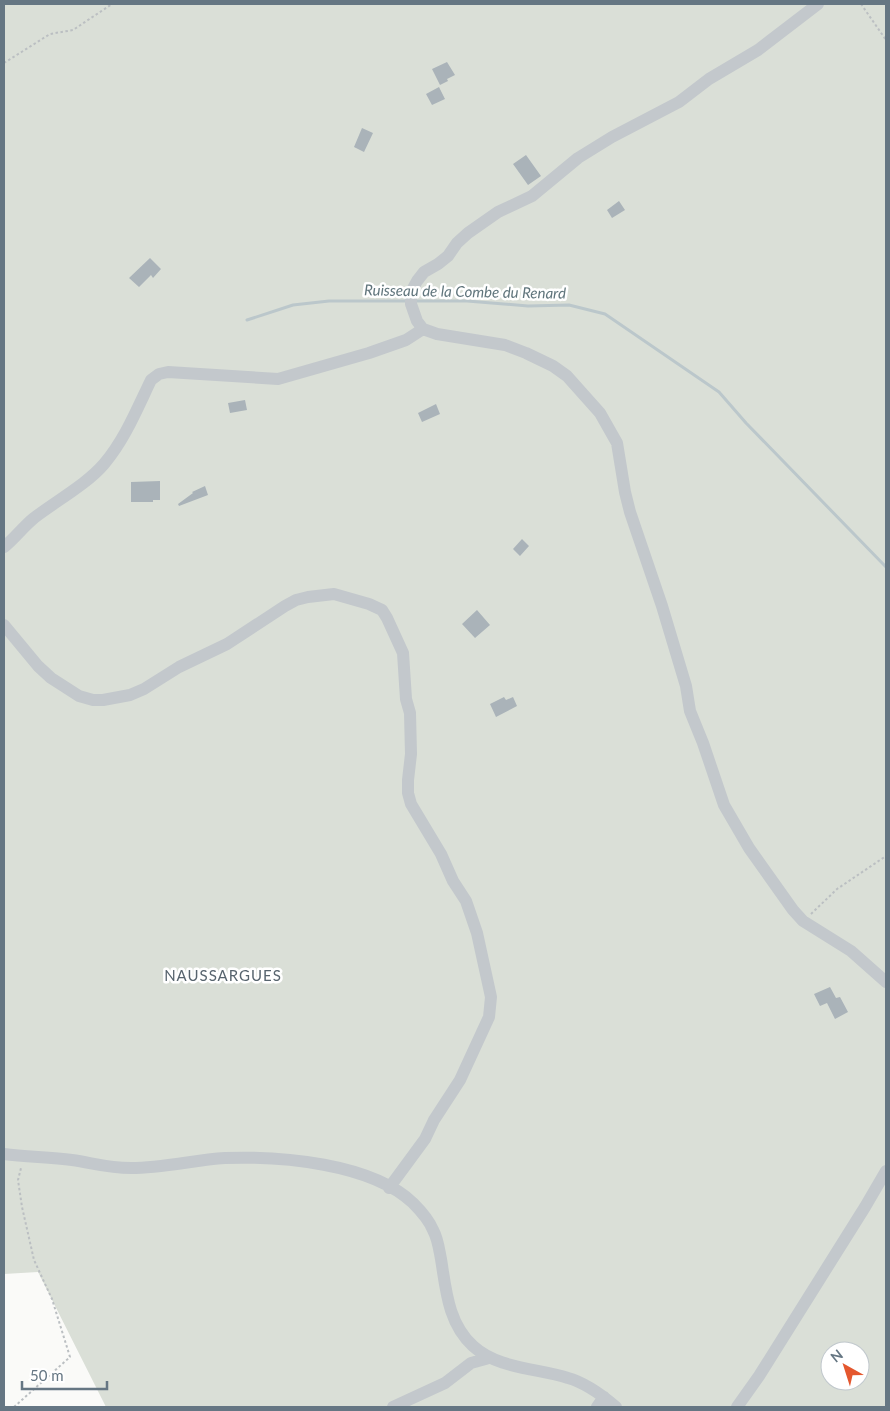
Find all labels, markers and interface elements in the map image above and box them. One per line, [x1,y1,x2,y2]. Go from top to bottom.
water label: Ruisseau de la Combe du Renard [364,280,566,302]
district label: NAUSSARGUES [164,966,282,984]
north arrow [820,1341,870,1391]
text: N [827,1346,846,1366]
scale bar [22,1358,108,1390]
text: 50 m [30,1366,64,1384]

